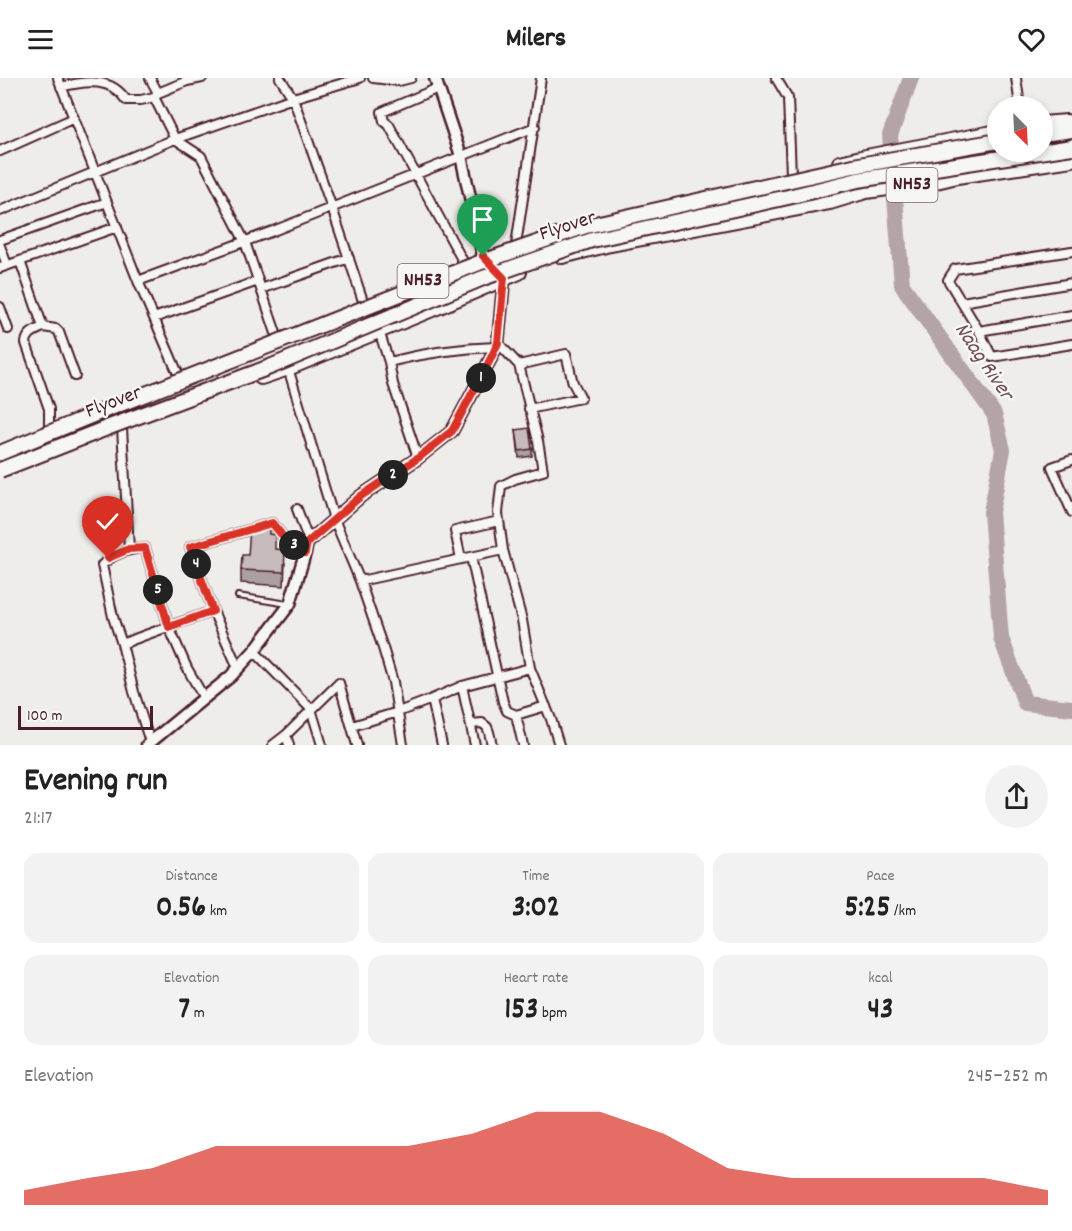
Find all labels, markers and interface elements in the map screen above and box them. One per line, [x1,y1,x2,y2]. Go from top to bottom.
text: Milers [506,20,566,59]
icon: menu [24,23,57,56]
icon: heart [1015,23,1048,56]
north arrow [987,96,1053,162]
map controls [987,96,1053,162]
road number: NH53 [886,168,938,202]
pin [457,194,508,256]
icon: arrive [466,203,499,236]
street label: Flyover [536,204,600,250]
road number: NH53 [398,264,448,298]
water label: Naag River [946,317,1022,409]
pin: 1 [466,363,496,393]
text: 1 [479,366,483,389]
street label: Flyover [82,379,147,427]
pin: 2 [378,460,408,490]
text: 2 [390,463,397,486]
pin [82,496,133,558]
icon: check [91,505,124,538]
pin: 3 [279,530,309,560]
text: 3 [290,533,298,556]
pin: 4 [181,549,211,579]
text: 4 [193,552,199,575]
pin: 5 [143,575,173,605]
text: 5 [154,578,162,601]
scale bar [18,703,153,730]
text: 100 m [27,705,63,728]
text: Evening run [24,759,168,806]
button: share [985,765,1048,828]
text: 21:17 [24,805,52,833]
text: Distance [166,865,218,888]
text: Time [522,865,550,888]
text: Pace [866,865,894,888]
text: 0.56 [156,888,206,931]
text: 3:02 [512,888,560,931]
text: 5:25 [845,888,890,931]
text: km [206,900,227,923]
text: /km [890,900,916,923]
text: Elevation [164,967,219,990]
text: Heart rate [504,967,568,990]
text: kcal [868,967,892,990]
text: 7 [179,990,190,1033]
text: 153 [505,990,538,1033]
text: 43 [867,990,893,1033]
text: m [190,1002,205,1025]
text: bpm [538,1002,567,1025]
text: Elevation [24,1063,94,1091]
text: 245–252 m [967,1063,1048,1091]

